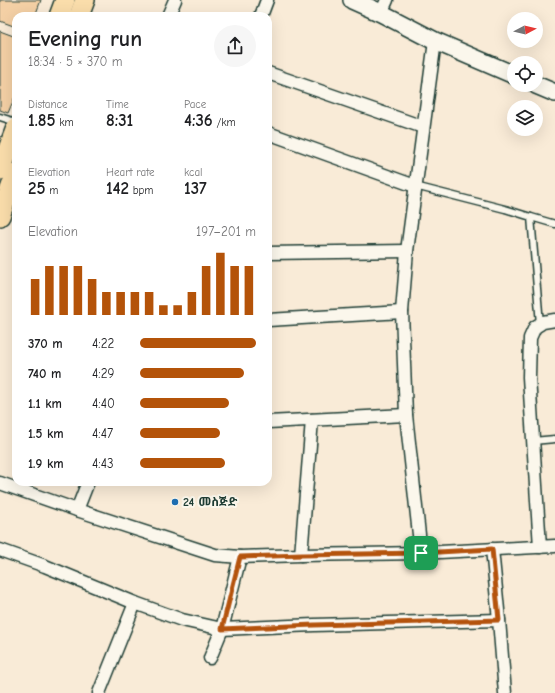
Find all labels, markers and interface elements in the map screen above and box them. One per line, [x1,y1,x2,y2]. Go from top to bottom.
north arrow [507,12,543,48]
map controls [507,12,543,136]
button: share [214,25,256,67]
text: Evening run [28,26,142,52]
text: 18:34 · 5 × 370 m [28,54,122,69]
button: locate [507,56,543,92]
text: Distance [28,98,67,111]
text: Time [106,98,129,111]
text: Pace [184,98,206,111]
button: layers [507,100,543,136]
text: 1.85 [28,111,56,130]
text: 8:31 [106,111,133,130]
text: 4:36 [184,111,213,130]
text: km [56,116,74,129]
text: /km [213,116,236,129]
text: Elevation [28,166,70,179]
text: Heart rate [106,166,155,179]
text: kcal [184,166,202,179]
text: 25 [28,179,46,198]
text: 142 [106,179,129,198]
text: 137 [184,179,207,198]
text: m [46,184,58,197]
text: bpm [129,184,153,197]
text: Elevation [28,224,78,239]
text: 197–201 m [196,224,256,239]
text: 370 m [28,336,63,351]
text: 4:22 [92,336,114,351]
text: 740 m [28,366,61,381]
text: 4:29 [92,366,114,381]
text: 1.1 km [28,396,62,411]
text: 4:40 [92,396,115,411]
text: 1.5 km [28,426,64,441]
text: 4:47 [92,426,113,441]
text: 1.9 km [28,456,64,471]
text: 4:43 [92,456,114,471]
place label: 24 መስጅድ [183,495,238,509]
marker: 24 መስጅድ [170,497,180,507]
pin [404,536,438,570]
icon: arrive [410,542,432,564]

